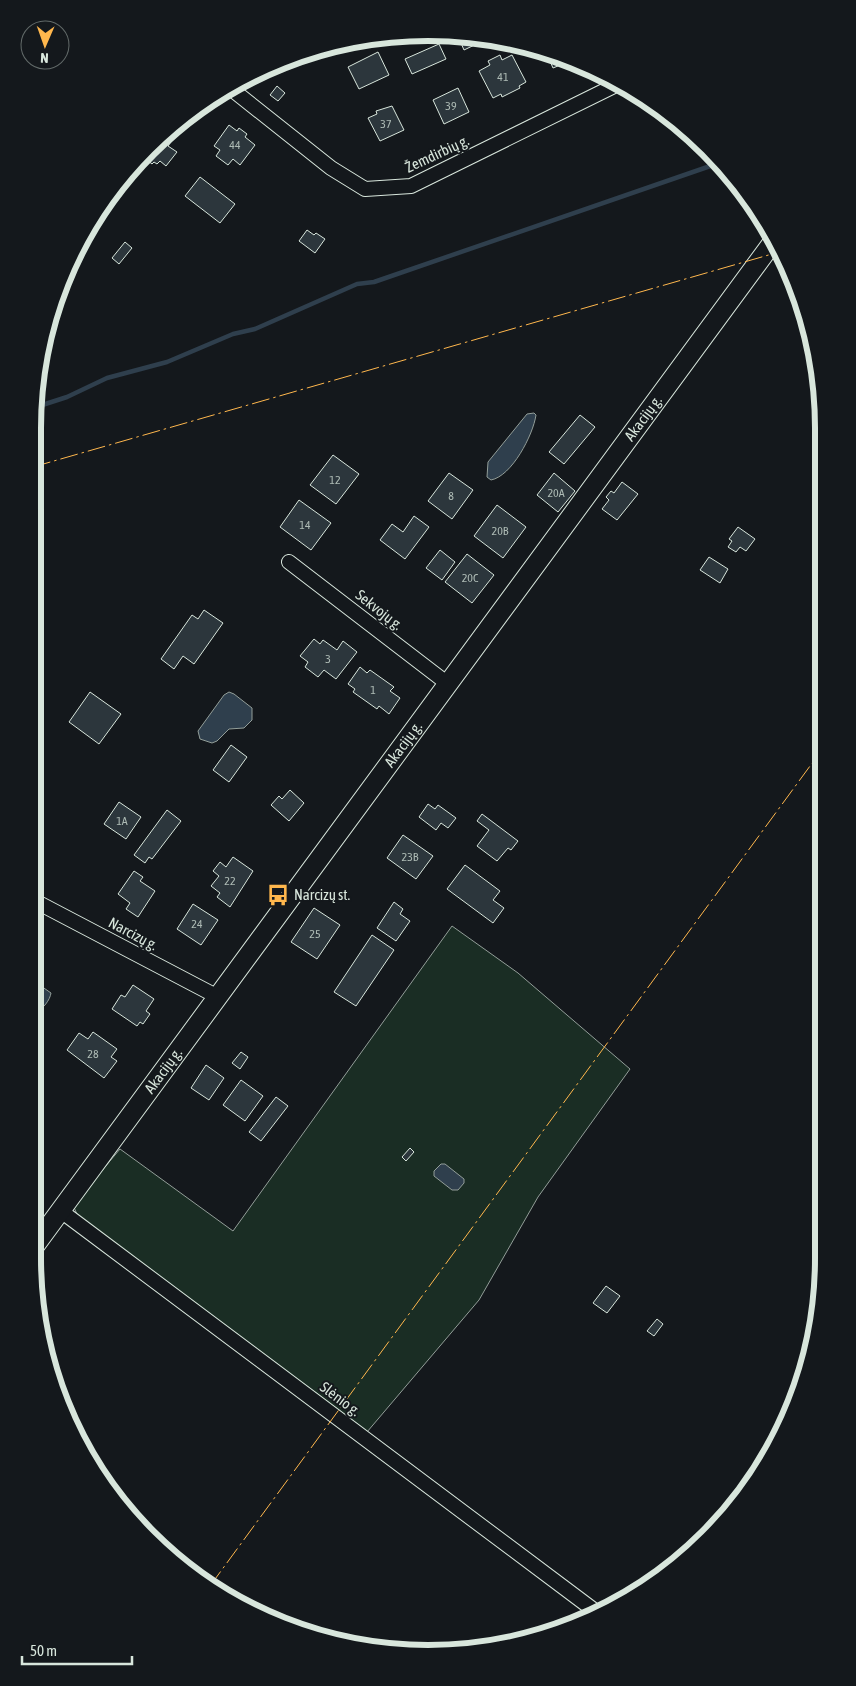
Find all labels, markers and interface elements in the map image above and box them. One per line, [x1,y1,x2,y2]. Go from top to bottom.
north arrow [20,20,70,70]
text: N [40,50,49,66]
house number: 41 [497,70,509,84]
house number: 39 [445,99,457,113]
house number: 37 [380,117,392,131]
street label: Žemdirbių g. [402,131,472,176]
house number: 44 [229,138,241,152]
street label: Akacijų g. [621,392,665,444]
house number: 12 [329,473,341,487]
house number: 20A [547,486,565,500]
house number: 8 [448,489,454,503]
house number: 14 [299,518,311,532]
house number: 20B [492,524,509,538]
house number: 20C [462,571,479,585]
street label: Sekvojų g. [353,586,406,633]
house number: 3 [325,652,331,666]
house number: 1 [370,683,376,697]
street label: Akacijų g. [381,718,425,770]
house number: 1A [116,814,128,828]
house number: 23B [402,850,419,864]
house number: 22 [224,874,236,888]
bus stop icon: Narcizų st. [265,882,291,908]
place label: Narcizų st. [294,886,351,903]
street label: Narcizų g. [106,914,161,954]
house number: 24 [191,917,203,931]
house number: 25 [309,927,321,941]
street label: Akacijų g. [141,1044,185,1096]
house number: 28 [87,1047,99,1061]
street label: Slėnio g. [317,1378,364,1419]
scale bar [22,1634,132,1666]
text: 50 m [30,1642,57,1659]

